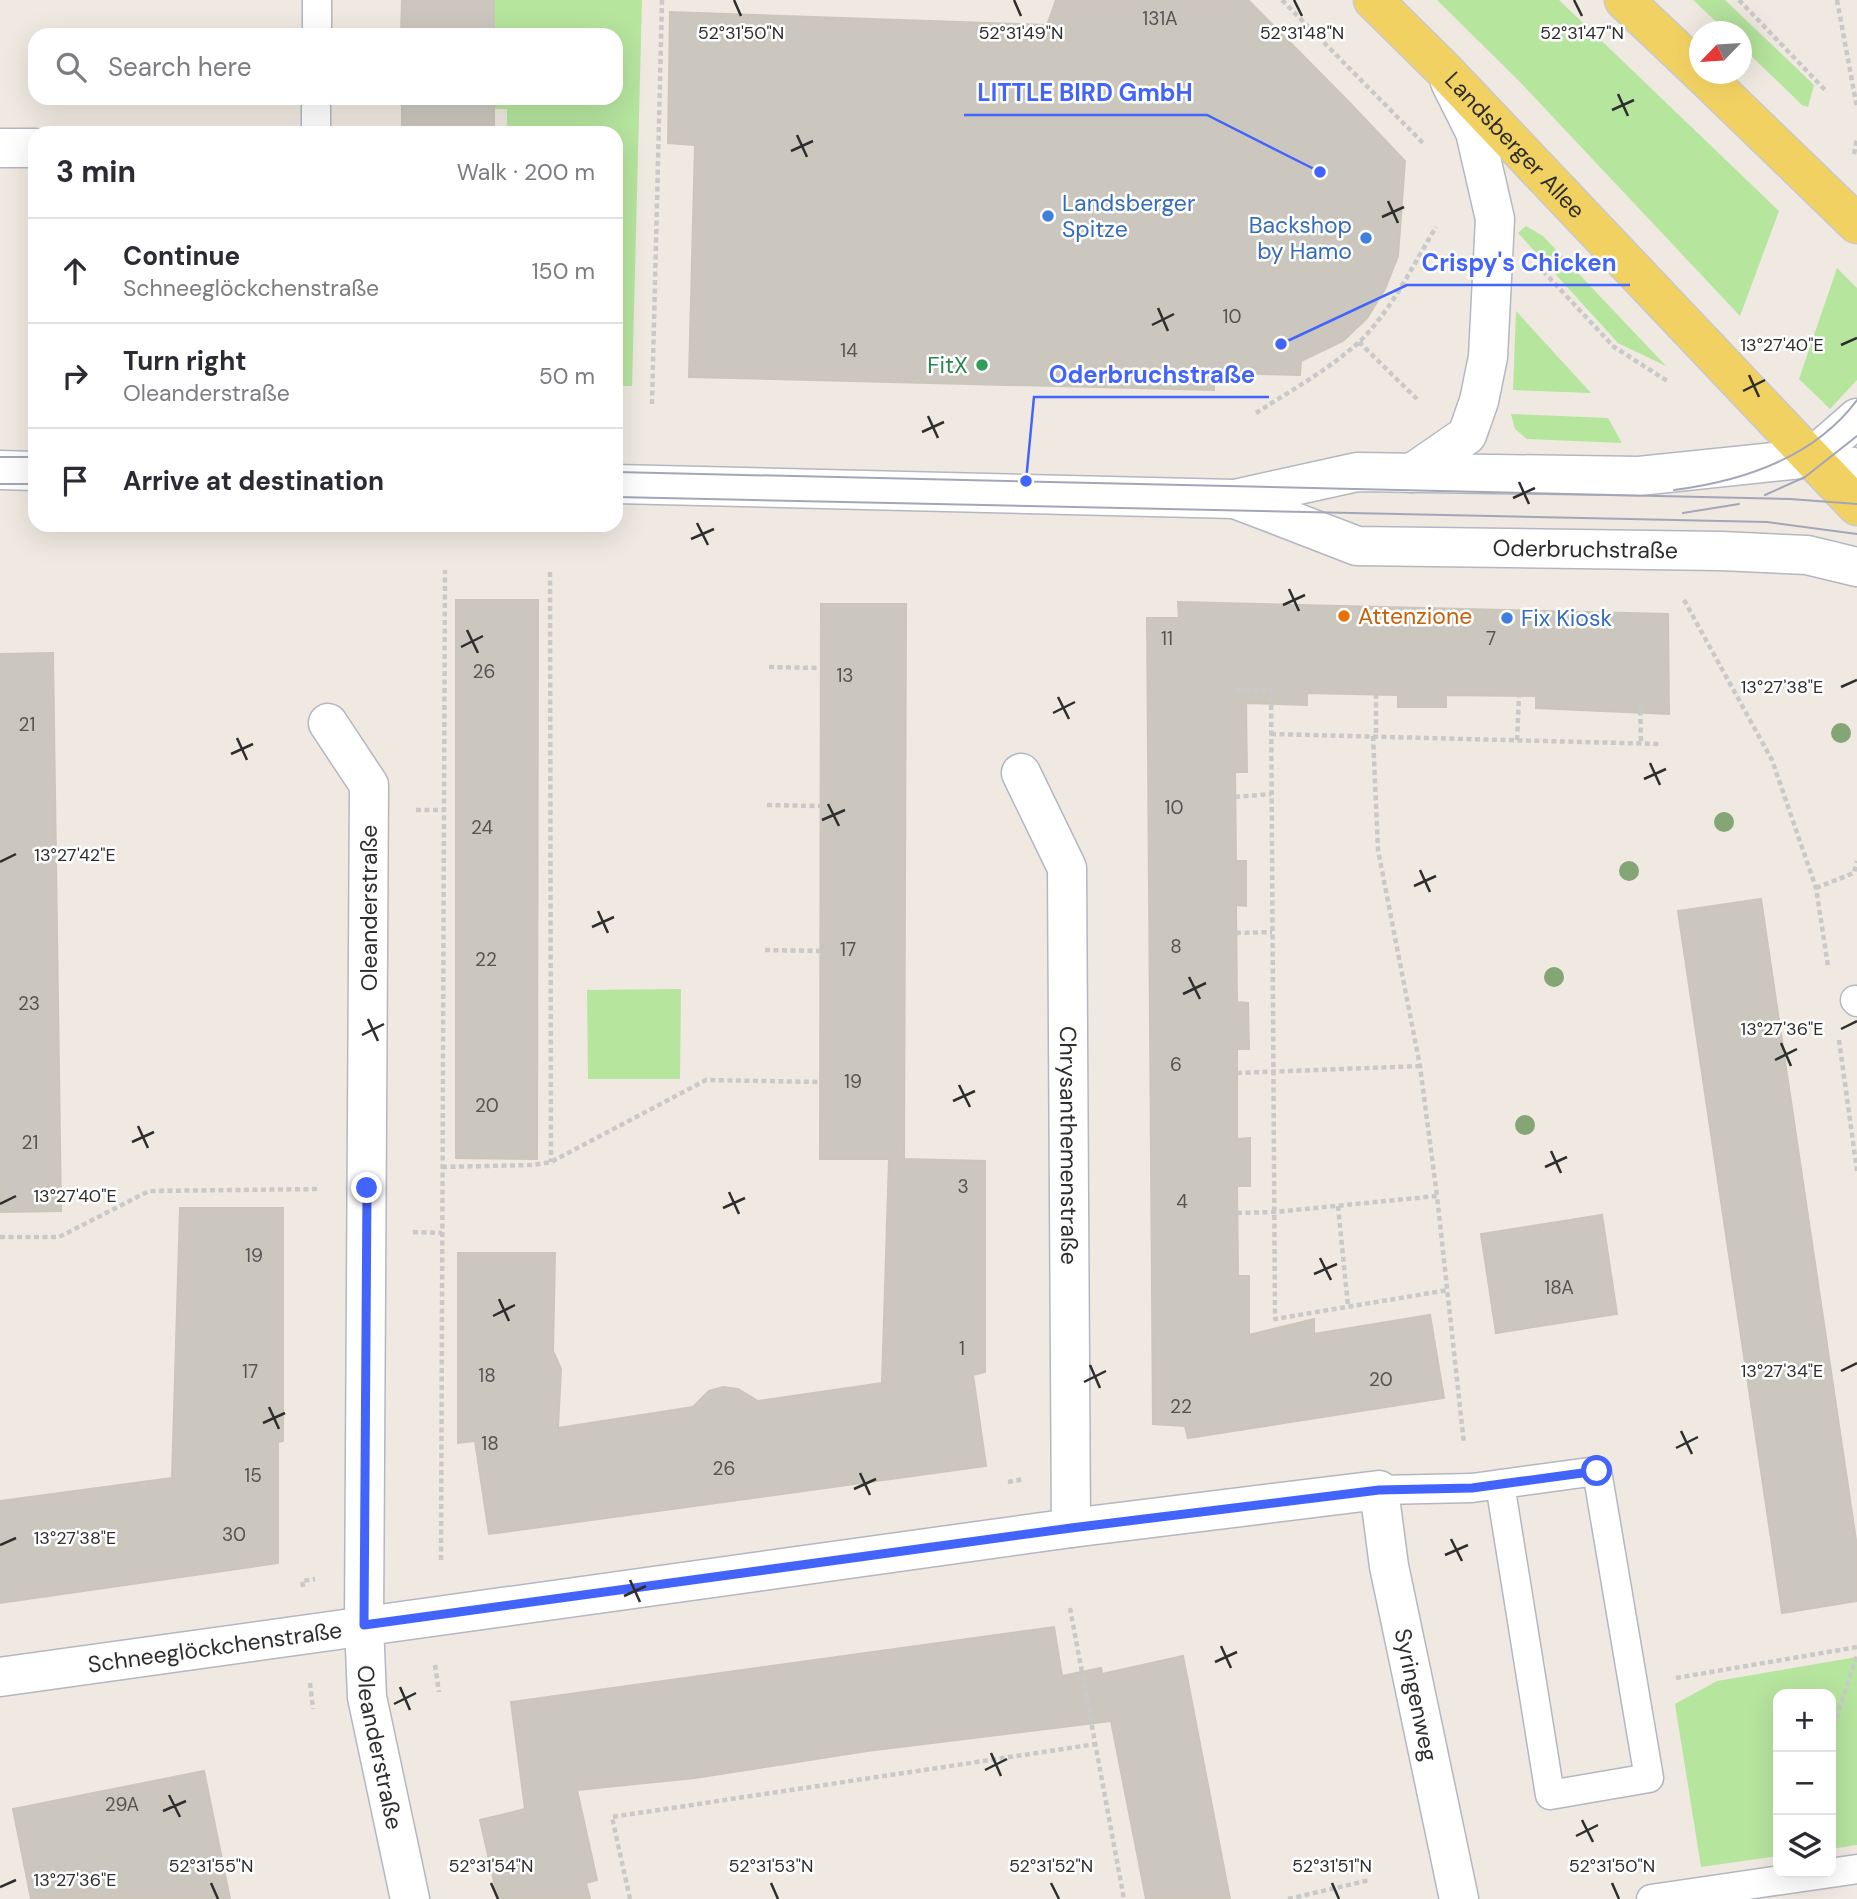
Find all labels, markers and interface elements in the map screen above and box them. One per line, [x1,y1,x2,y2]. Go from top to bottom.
house number: 131A [1142,6,1178,31]
text: 52°31'50"N [698,21,784,45]
text: 52°31'49"N [979,21,1063,45]
text: 52°31'48"N [1260,21,1344,45]
text: 52°31'47"N [1540,21,1624,45]
north arrow [1689,21,1752,84]
search box [28,28,623,105]
icon: search [52,48,90,86]
text: Search here [108,50,251,84]
street label: Landsberger Allee [1438,65,1592,225]
callout: LITTLE BIRD GmbH [964,70,1207,115]
text: LITTLE BIRD GmbH [977,77,1193,108]
text: 3 min [56,152,136,191]
text: Walk · 200 m [457,157,595,187]
place label: Landsberger Spitze [1062,188,1195,244]
marker: Landsberger Spitze [1040,208,1056,224]
place label: Backshop by Hamo [1249,210,1352,266]
marker: Backshop by Hamo [1358,230,1374,246]
text: Continue [123,239,240,273]
callout: Crispy's Chicken [1407,240,1630,285]
text: Crispy's Chicken [1422,247,1616,278]
icon: ahead [56,252,94,290]
text: 150 m [531,256,595,286]
text: Schneeglöckchenstraße [123,273,379,303]
house number: 10 [1223,304,1241,329]
text: 13°27'40"E [1740,333,1824,357]
house number: 14 [840,338,858,363]
text: Turn right [123,344,247,378]
place label: FitX [927,350,968,380]
callout: Oderbruchstraße [1034,352,1269,397]
icon: right [56,357,94,395]
marker: FitX [974,357,990,373]
text: Oderbruchstraße [1049,359,1255,390]
text: 50 m [539,361,595,391]
text: Oleanderstraße [123,378,290,408]
icon: arrive [56,462,94,500]
text: Arrive at destination [123,464,384,498]
street label: Oderbruchstraße [1492,533,1678,565]
place label: Attenzione [1358,601,1472,631]
place label: Fix Kiosk [1521,603,1612,633]
marker: Attenzione [1336,608,1352,624]
marker: Fix Kiosk [1499,610,1515,626]
house number: 11 [1161,626,1173,651]
house number: 7 [1486,626,1496,651]
house number: 26 [473,659,495,684]
house number: 13 [836,663,854,688]
text: 13°27'38"E [1741,675,1823,699]
house number: 21 [19,712,35,737]
house number: 10 [1165,795,1183,820]
house number: 24 [471,815,493,840]
street label: Oleanderstraße [354,825,384,991]
text: 13°27'42"E [34,843,116,867]
house number: 8 [1170,934,1182,959]
house number: 17 [840,937,856,962]
house number: 22 [475,947,497,972]
house number: 23 [18,991,40,1016]
text: 13°27'36"E [1741,1017,1823,1041]
street label: Chrysanthemenstraße [1053,1026,1084,1265]
house number: 6 [1170,1052,1182,1077]
house number: 19 [844,1069,862,1094]
house number: 20 [475,1093,499,1118]
house number: 21 [22,1130,38,1155]
route end [351,1172,382,1203]
house number: 3 [957,1174,969,1199]
text: 13°27'40"E [33,1184,117,1208]
house number: 4 [1176,1189,1188,1214]
house number: 19 [245,1243,263,1268]
house number: 18A [1544,1275,1574,1300]
house number: 1 [959,1336,965,1361]
house number: 17 [242,1359,258,1384]
text: 13°27'34"E [1741,1359,1823,1383]
house number: 18 [478,1363,496,1388]
house number: 20 [1369,1367,1393,1392]
house number: 22 [1170,1394,1192,1419]
house number: 18 [481,1431,499,1456]
route start [1581,1455,1612,1486]
house number: 26 [713,1456,735,1481]
house number: 15 [244,1463,262,1488]
house number: 30 [222,1522,246,1547]
text: 13°27'38"E [34,1526,116,1550]
street label: Schneeglöckchenstraße [86,1615,344,1680]
street label: Syringenweg [1388,1626,1445,1764]
street label: Oleanderstraße [351,1665,410,1832]
map controls [1773,1689,1836,1878]
button: + [1773,1689,1836,1752]
button: − [1773,1752,1836,1815]
house number: 29A [105,1792,140,1817]
button: layers [1773,1815,1836,1878]
text: 52°31'55"N [169,1854,253,1878]
text: 52°31'54"N [448,1854,534,1878]
text: 52°31'53"N [729,1854,813,1878]
text: 52°31'52"N [1009,1854,1093,1878]
text: 52°31'51"N [1292,1854,1372,1878]
text: 52°31'50"N [1569,1854,1655,1878]
text: 13°27'36"E [34,1868,116,1892]

